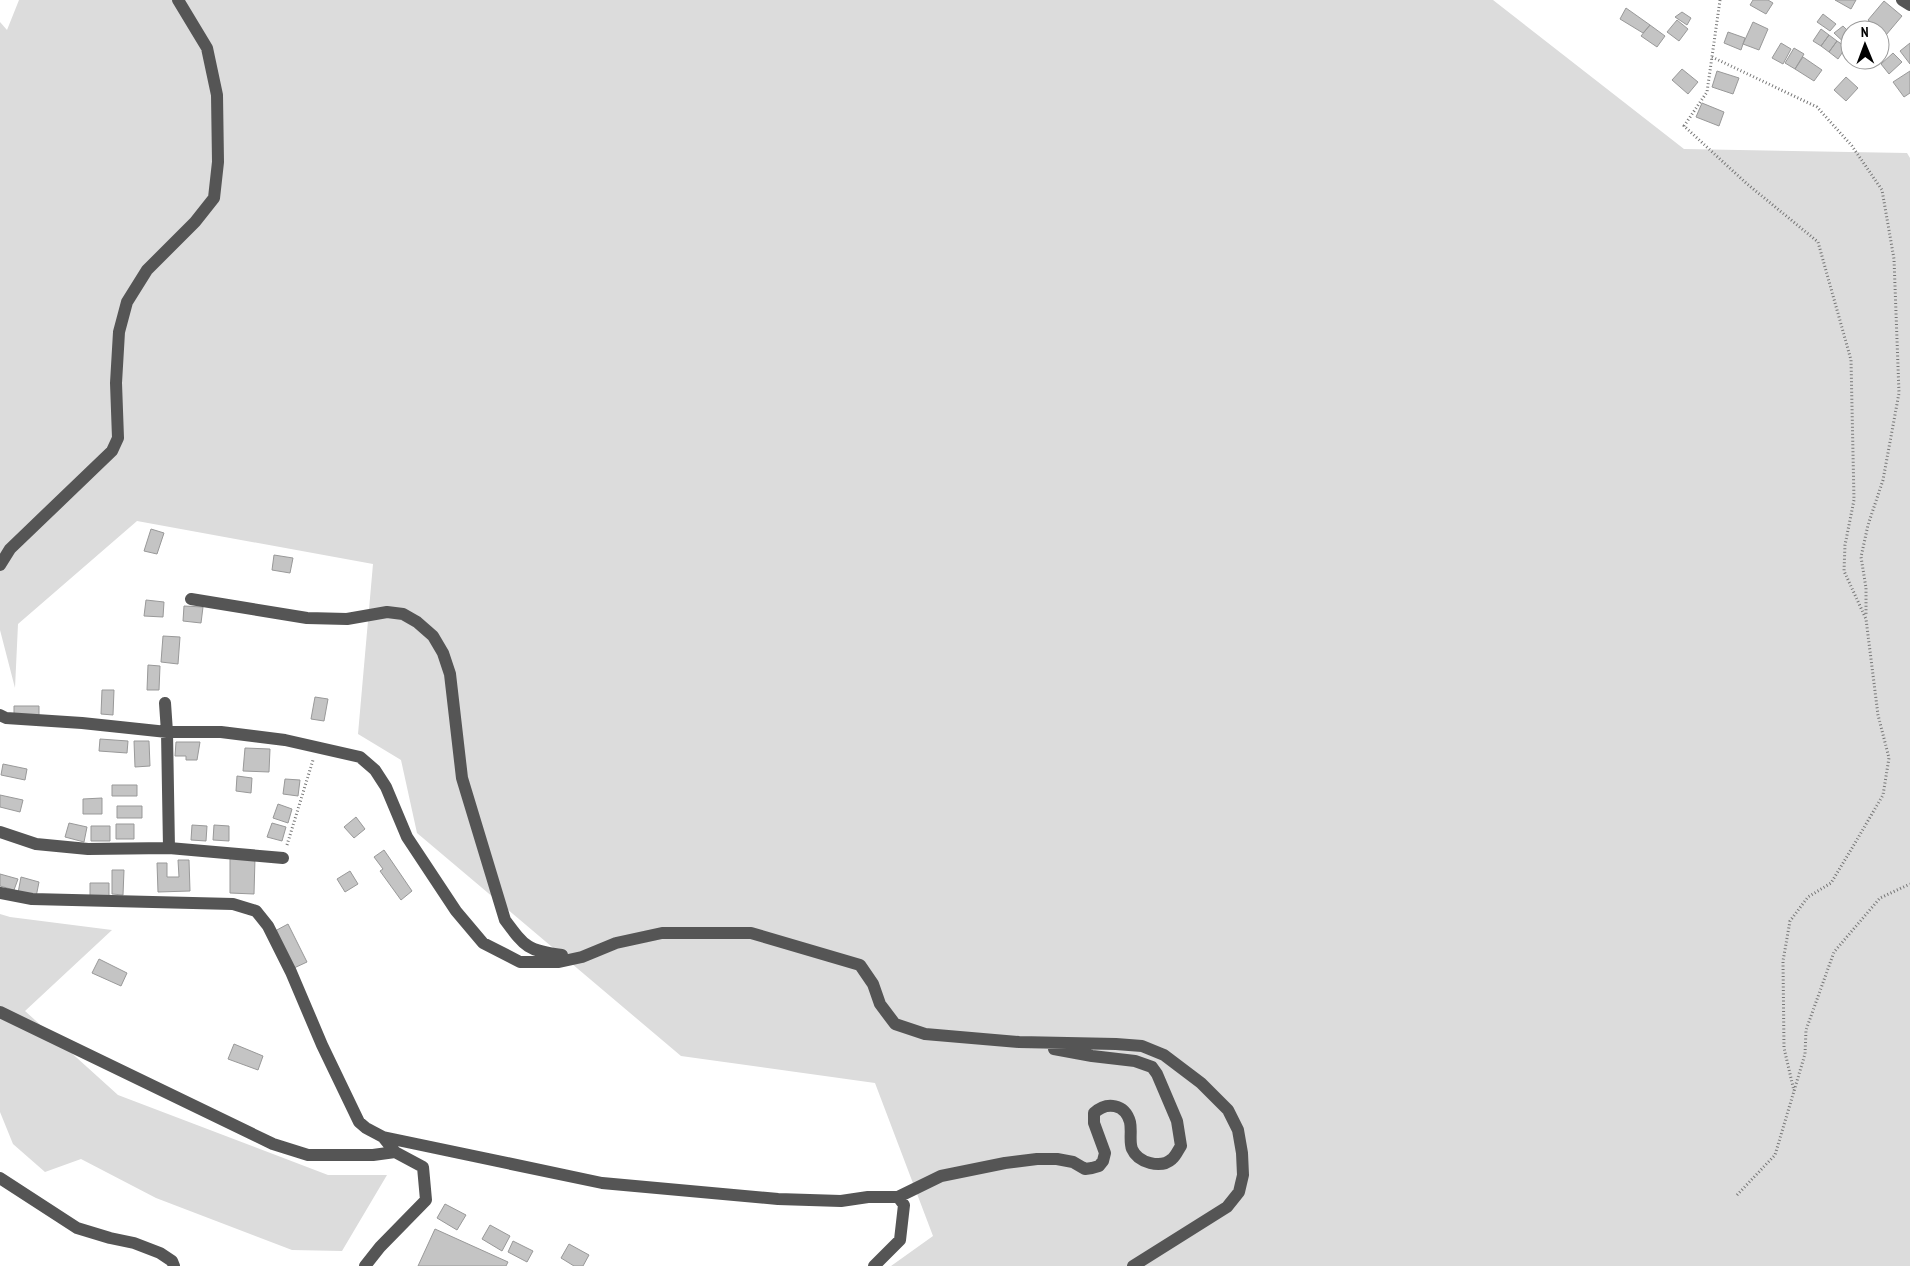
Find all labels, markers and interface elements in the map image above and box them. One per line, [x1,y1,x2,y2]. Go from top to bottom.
north arrow [1840,20,1890,70]
text: N [1861,23,1869,41]

